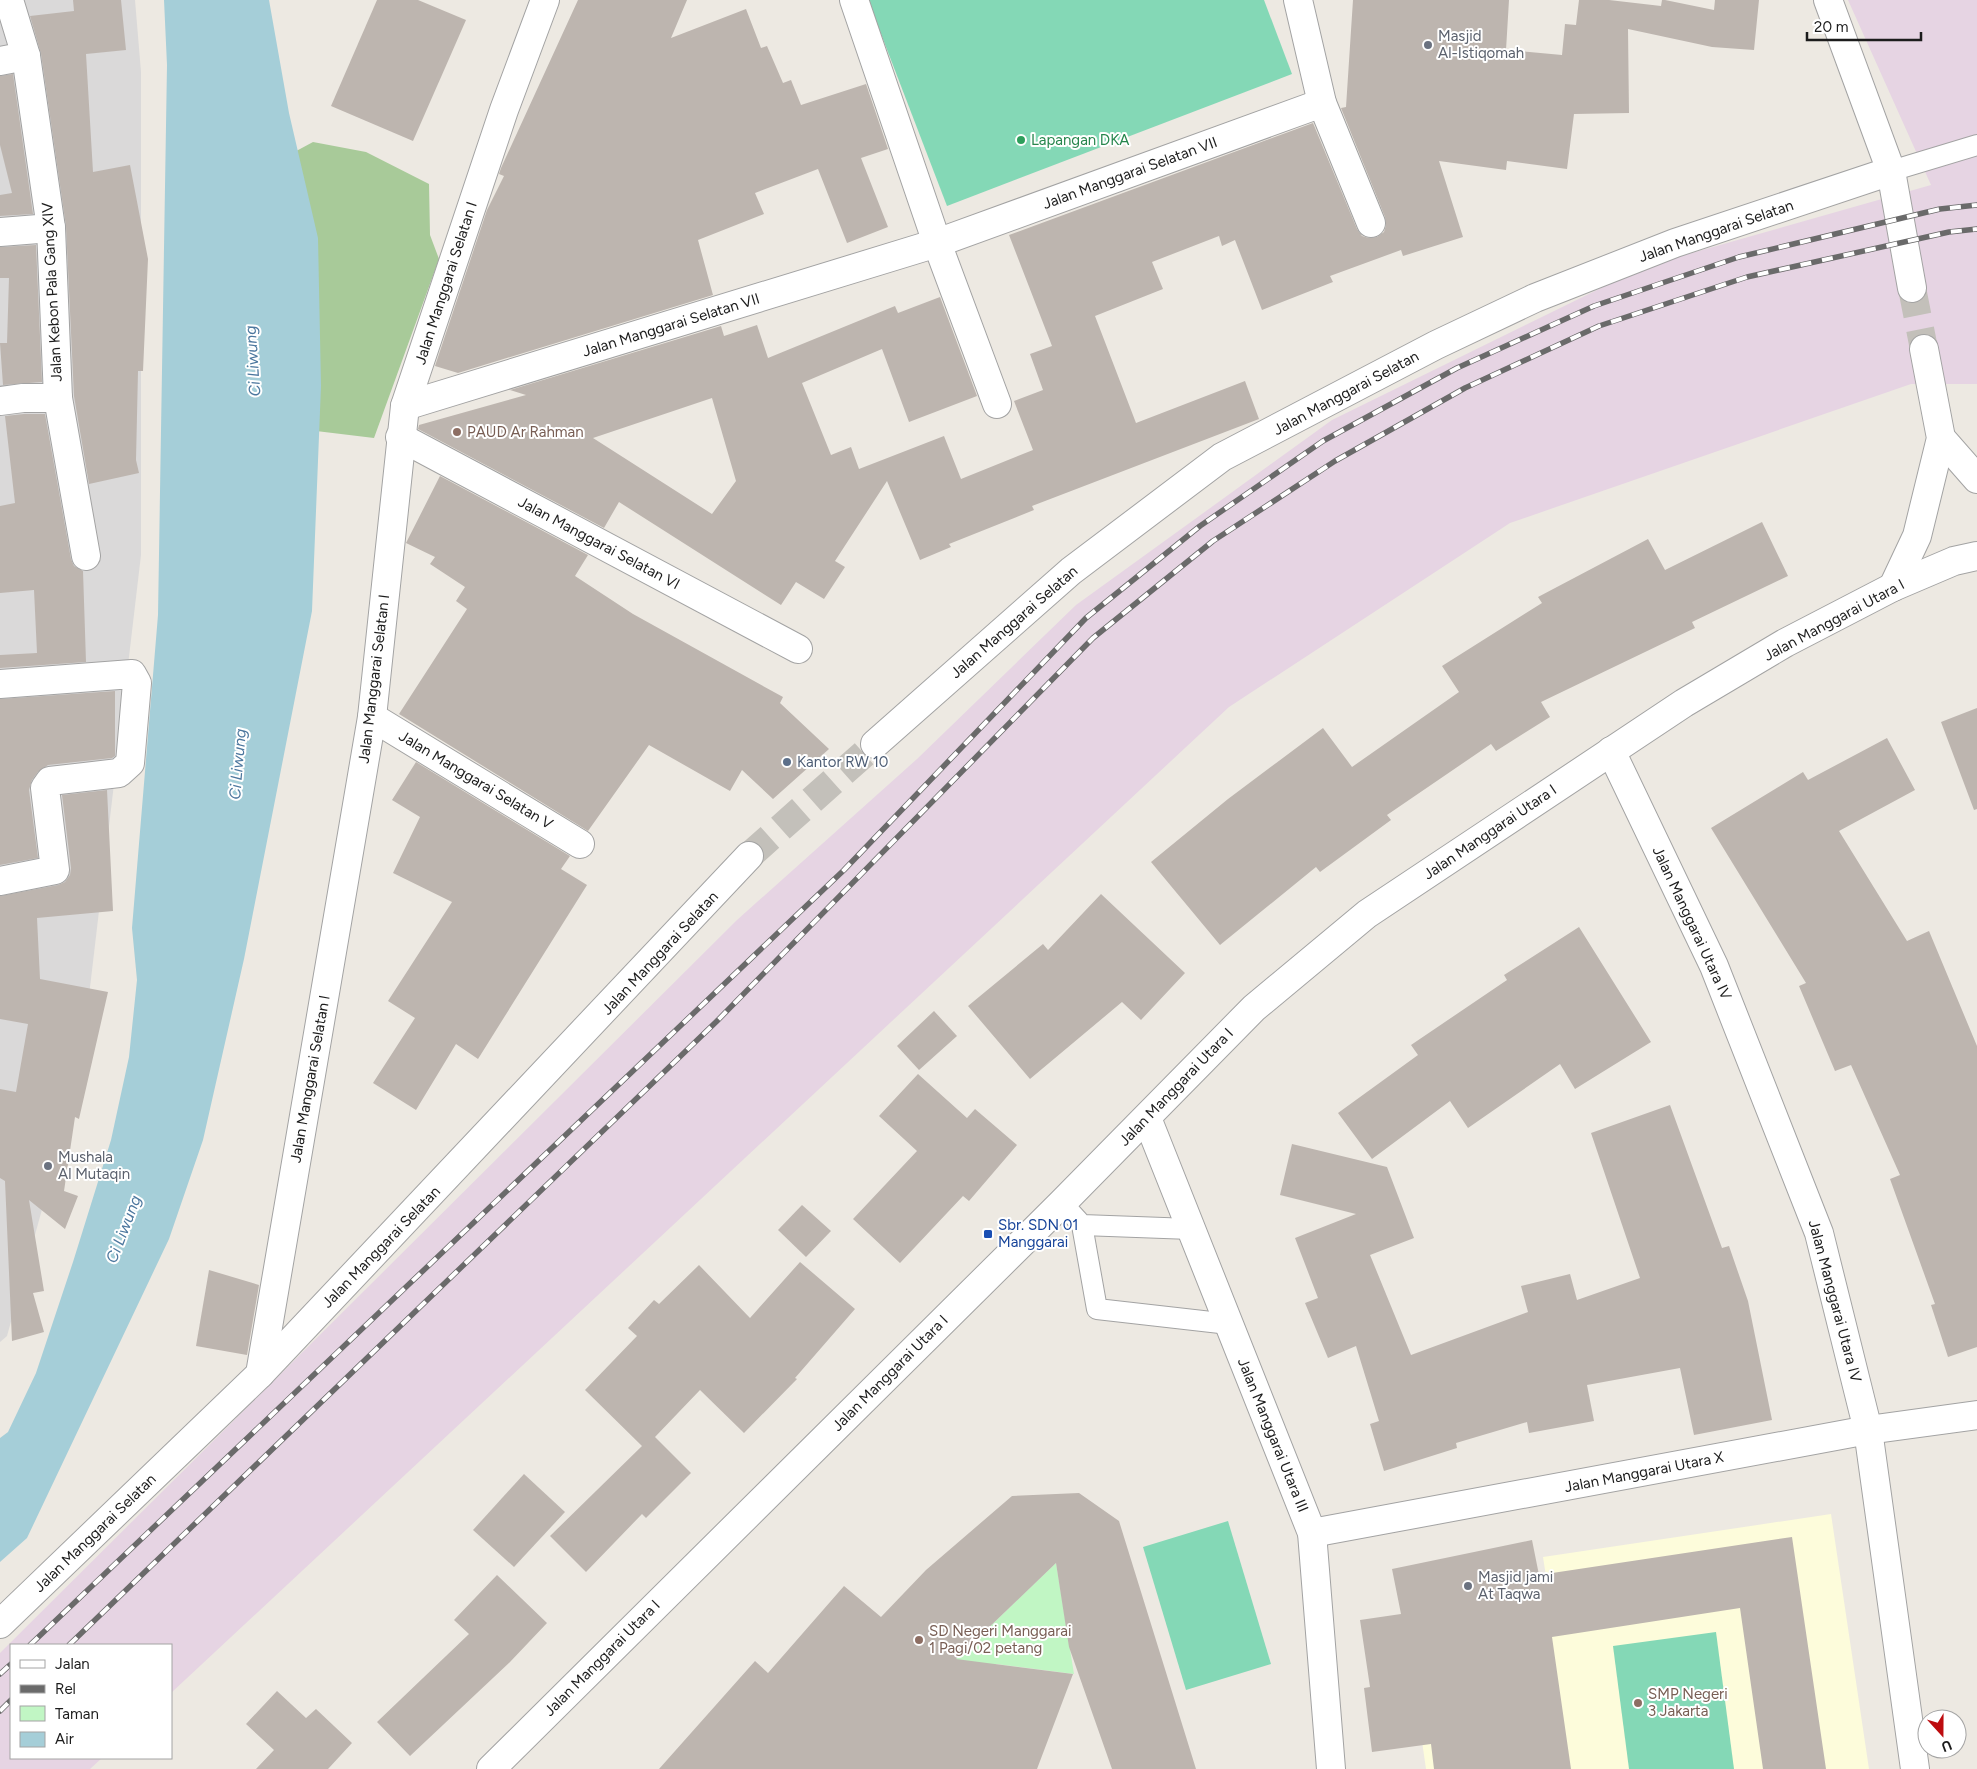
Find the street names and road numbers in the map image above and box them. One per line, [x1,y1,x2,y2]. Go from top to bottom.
street label: Jalan Manggarai Selatan VII [1040,133,1220,213]
street label: Jalan Manggarai Selatan [1636,196,1796,266]
street label: Jalan Manggarai Selatan I [411,199,481,367]
street label: Jalan Kebon Pala Gang XIV [38,201,66,382]
street label: Jalan Manggarai Selatan VII [580,289,762,361]
street label: Jalan Manggarai Selatan [1270,347,1422,439]
street label: Jalan Manggarai Selatan VI [515,493,683,593]
street label: Jalan Manggarai Selatan [947,562,1081,682]
street label: Jalan Manggarai Utara I [1761,575,1907,665]
street label: Jalan Manggarai Selatan I [355,594,393,764]
street label: Jalan Manggarai Selatan V [396,727,557,833]
street label: Jalan Manggarai Utara I [1420,781,1560,883]
street label: Jalan Manggarai Utara IV [1649,843,1736,1003]
street label: Jalan Manggarai Selatan [598,888,722,1018]
street label: Jalan Manggarai Selatan I [286,994,334,1164]
street label: Jalan Manggarai Utara I [1115,1024,1237,1150]
street label: Jalan Manggarai Selatan [318,1182,444,1312]
street label: Jalan Manggarai Utara IV [1805,1218,1865,1385]
street label: Jalan Manggarai Utara I [828,1311,952,1435]
street label: Jalan Manggarai Utara III [1234,1355,1312,1515]
street label: Jalan Manggarai Utara X [1563,1448,1726,1496]
street label: Jalan Manggarai Selatan [30,1470,160,1596]
street label: Jalan Manggarai Utara I [540,1596,664,1720]

